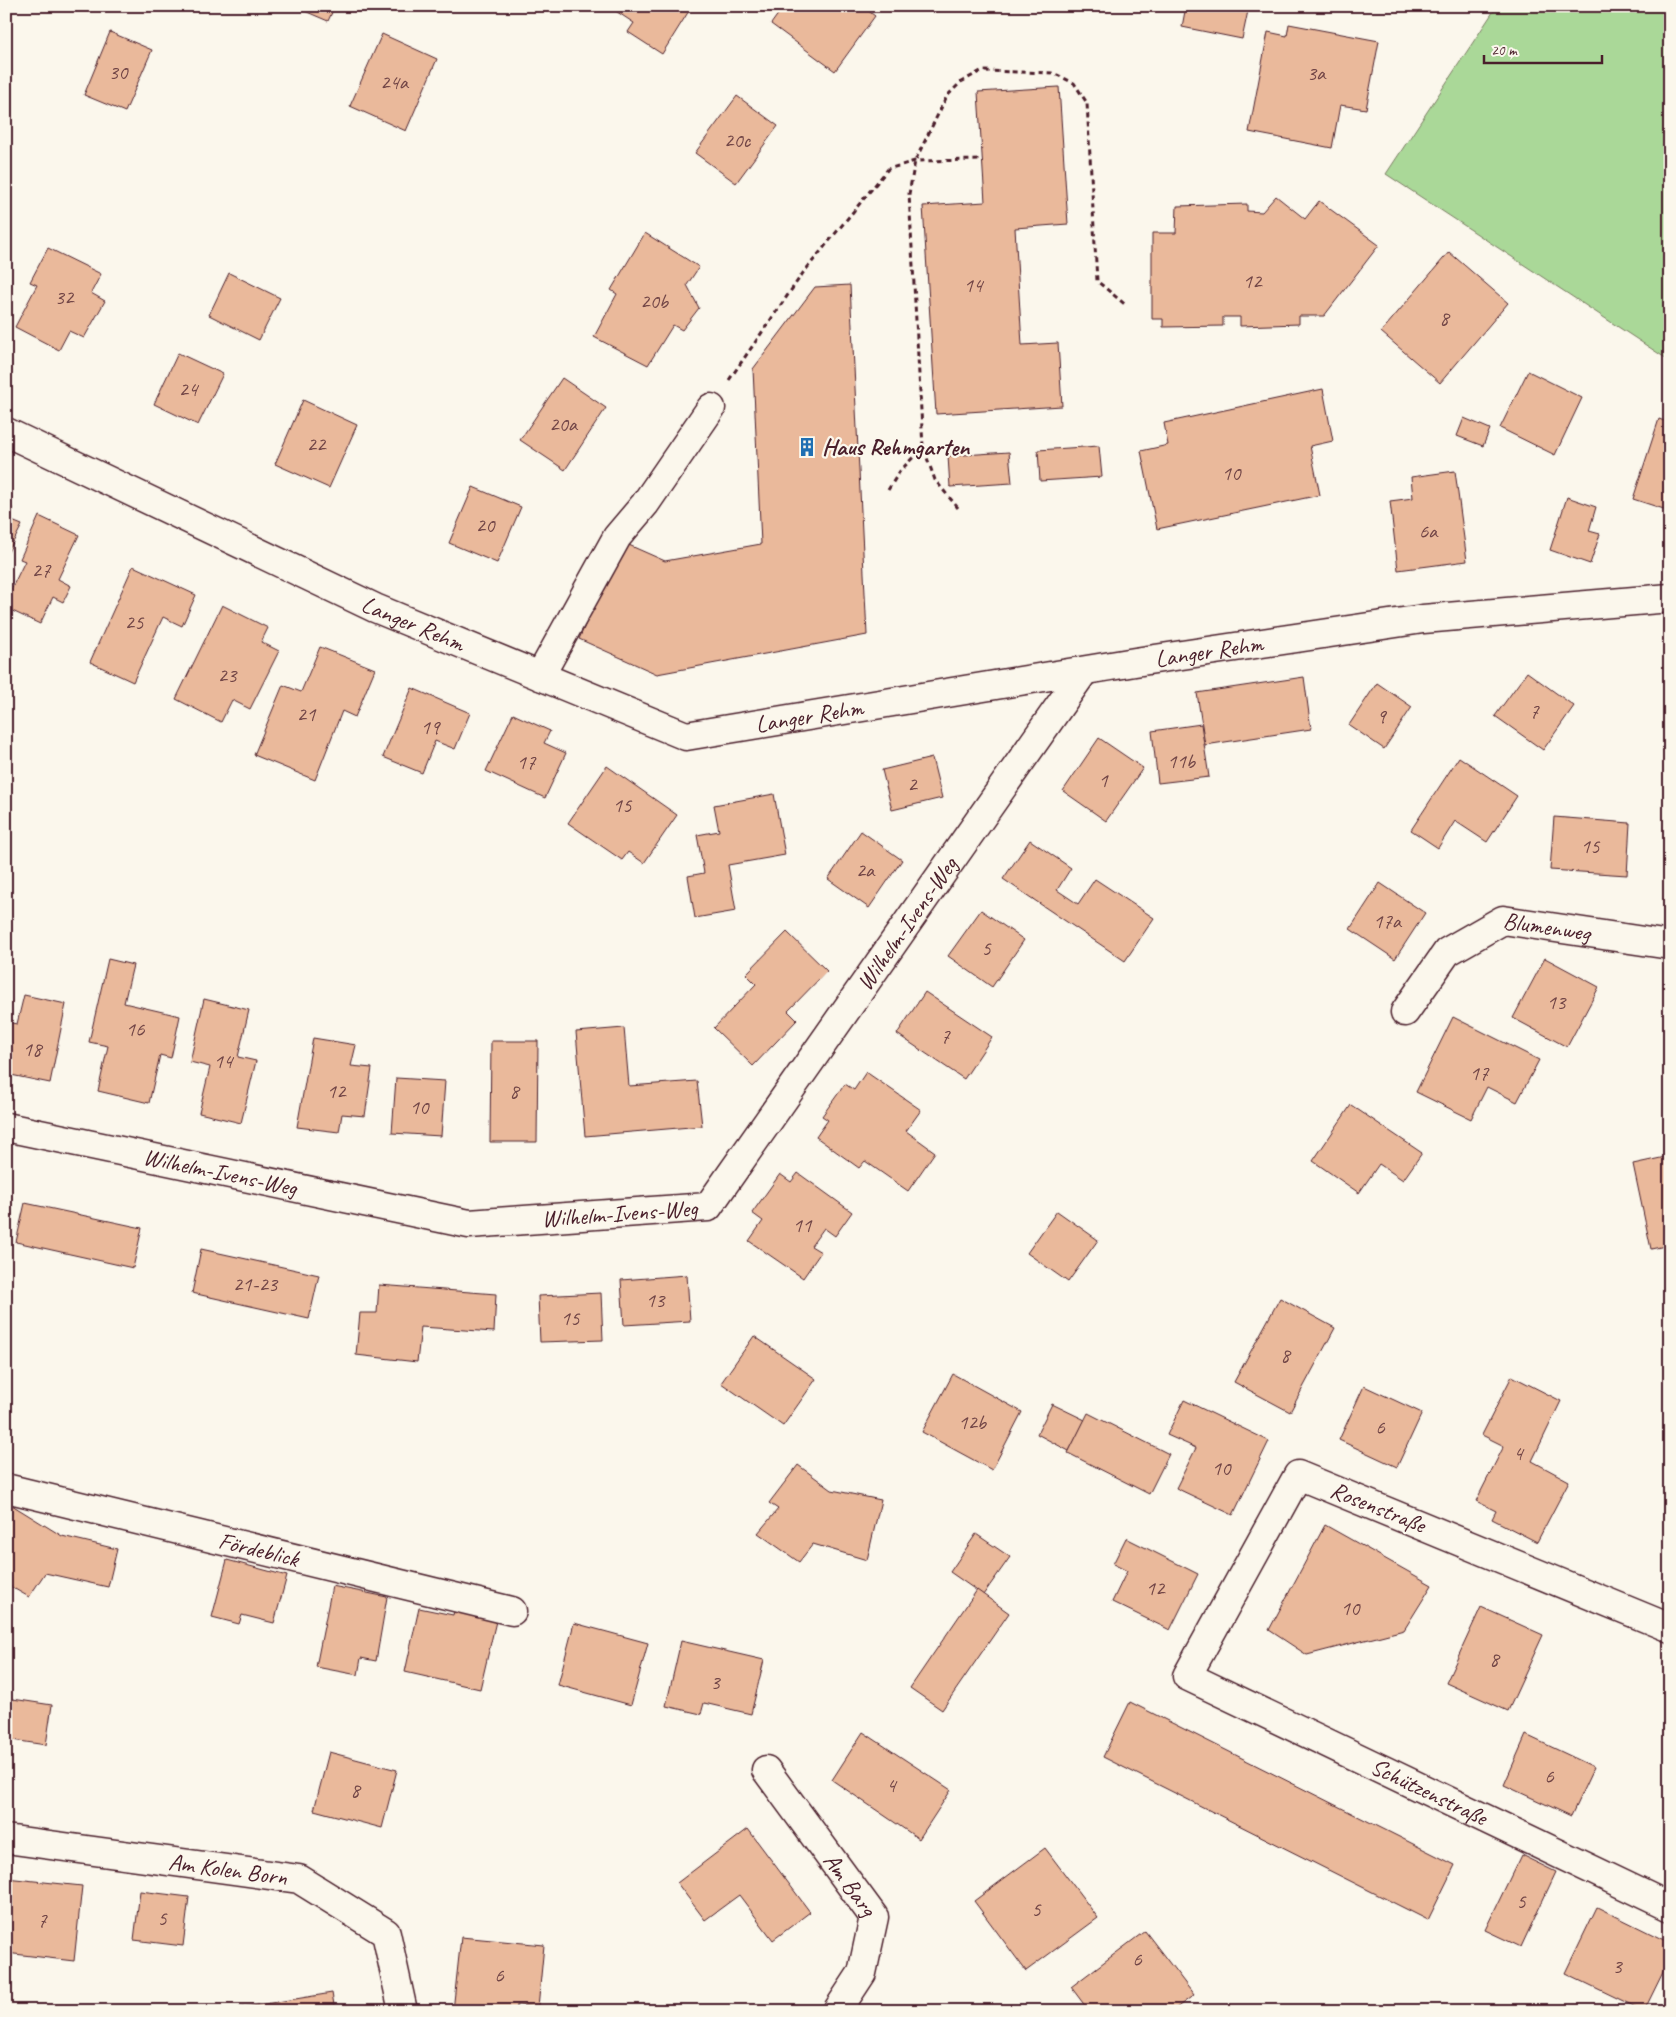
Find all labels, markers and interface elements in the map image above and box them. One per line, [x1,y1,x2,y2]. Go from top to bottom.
scale bar [1484,32,1601,64]
text: 20 m [1491,41,1518,60]
house number: 30 [109,59,129,85]
house number: 3a [1307,60,1327,86]
house number: 24a [380,69,410,95]
house number: 20c [724,127,752,153]
house number: 12 [1243,268,1263,294]
house number: 14 [964,272,985,298]
house number: 32 [55,284,75,310]
house number: 20b [640,288,670,314]
house number: 8 [1439,305,1451,331]
house number: 24 [179,376,200,402]
house number: 20a [549,411,579,437]
house number: 22 [307,431,327,457]
place label: Haus Rehmgarten [822,432,970,462]
building icon: Haus Rehmgarten [796,436,818,458]
house number: 10 [1222,460,1242,486]
house number: 20 [476,512,496,538]
house number: 6a [1419,518,1439,544]
house number: 27 [32,557,52,583]
street label: Langer Rehm [357,589,470,659]
house number: 25 [125,609,145,635]
street label: Langer Rehm [1153,628,1266,674]
house number: 23 [218,662,238,688]
street label: Langer Rehm [753,692,867,739]
house number: 7 [1529,698,1540,724]
house number: 21 [297,701,317,727]
house number: 9 [1376,703,1387,729]
house number: 19 [421,714,441,740]
house number: 11b [1167,748,1197,774]
house number: 17 [517,749,537,775]
house number: 1 [1098,767,1109,793]
house number: 2 [907,771,918,797]
house number: 15 [613,792,633,818]
house number: 15 [1581,833,1601,859]
street label: Wilhelm-Ivens-Weg [850,850,965,996]
house number: 2a [856,857,876,883]
street label: Blumenweg [1501,905,1595,948]
house number: 17a [1373,908,1403,934]
house number: 5 [981,935,992,961]
house number: 13 [1547,989,1567,1015]
house number: 16 [126,1016,145,1042]
house number: 7 [940,1023,951,1049]
house number: 18 [23,1036,44,1062]
house number: 14 [214,1048,235,1074]
house number: 17 [1470,1060,1490,1086]
house number: 12 [327,1078,347,1104]
house number: 8 [509,1078,521,1104]
house number: 10 [410,1094,430,1120]
street label: Wilhelm-Ivens-Weg [141,1141,301,1203]
street label: Wilhelm-Ivens-Weg [541,1193,700,1234]
house number: 11 [793,1212,813,1238]
house number: 21-23 [233,1271,279,1297]
house number: 13 [646,1287,666,1313]
house number: 15 [561,1305,581,1331]
house number: 8 [1280,1342,1292,1368]
house number: 12b [958,1409,988,1435]
house number: 6 [1375,1414,1385,1440]
house number: 4 [1513,1440,1525,1466]
house number: 10 [1212,1455,1232,1481]
street label: Rosenstraße [1326,1474,1432,1540]
street label: Fördeblick [216,1525,304,1574]
house number: 12 [1146,1575,1166,1601]
house number: 10 [1341,1595,1361,1621]
house number: 8 [1489,1646,1501,1672]
house number: 3 [710,1669,721,1695]
street label: Schützenstraße [1366,1751,1494,1833]
house number: 6 [1544,1763,1554,1789]
house number: 4 [886,1772,898,1798]
house number: 8 [350,1777,362,1803]
street label: Am Kolen Born [167,1846,289,1892]
street label: Am Barg [817,1847,884,1923]
house number: 5 [1516,1888,1527,1914]
house number: 5 [1031,1896,1042,1922]
house number: 5 [157,1905,168,1931]
house number: 7 [37,1907,48,1933]
house number: 6 [1132,1946,1142,1972]
house number: 3 [1612,1953,1623,1979]
house number: 6 [494,1962,504,1988]

